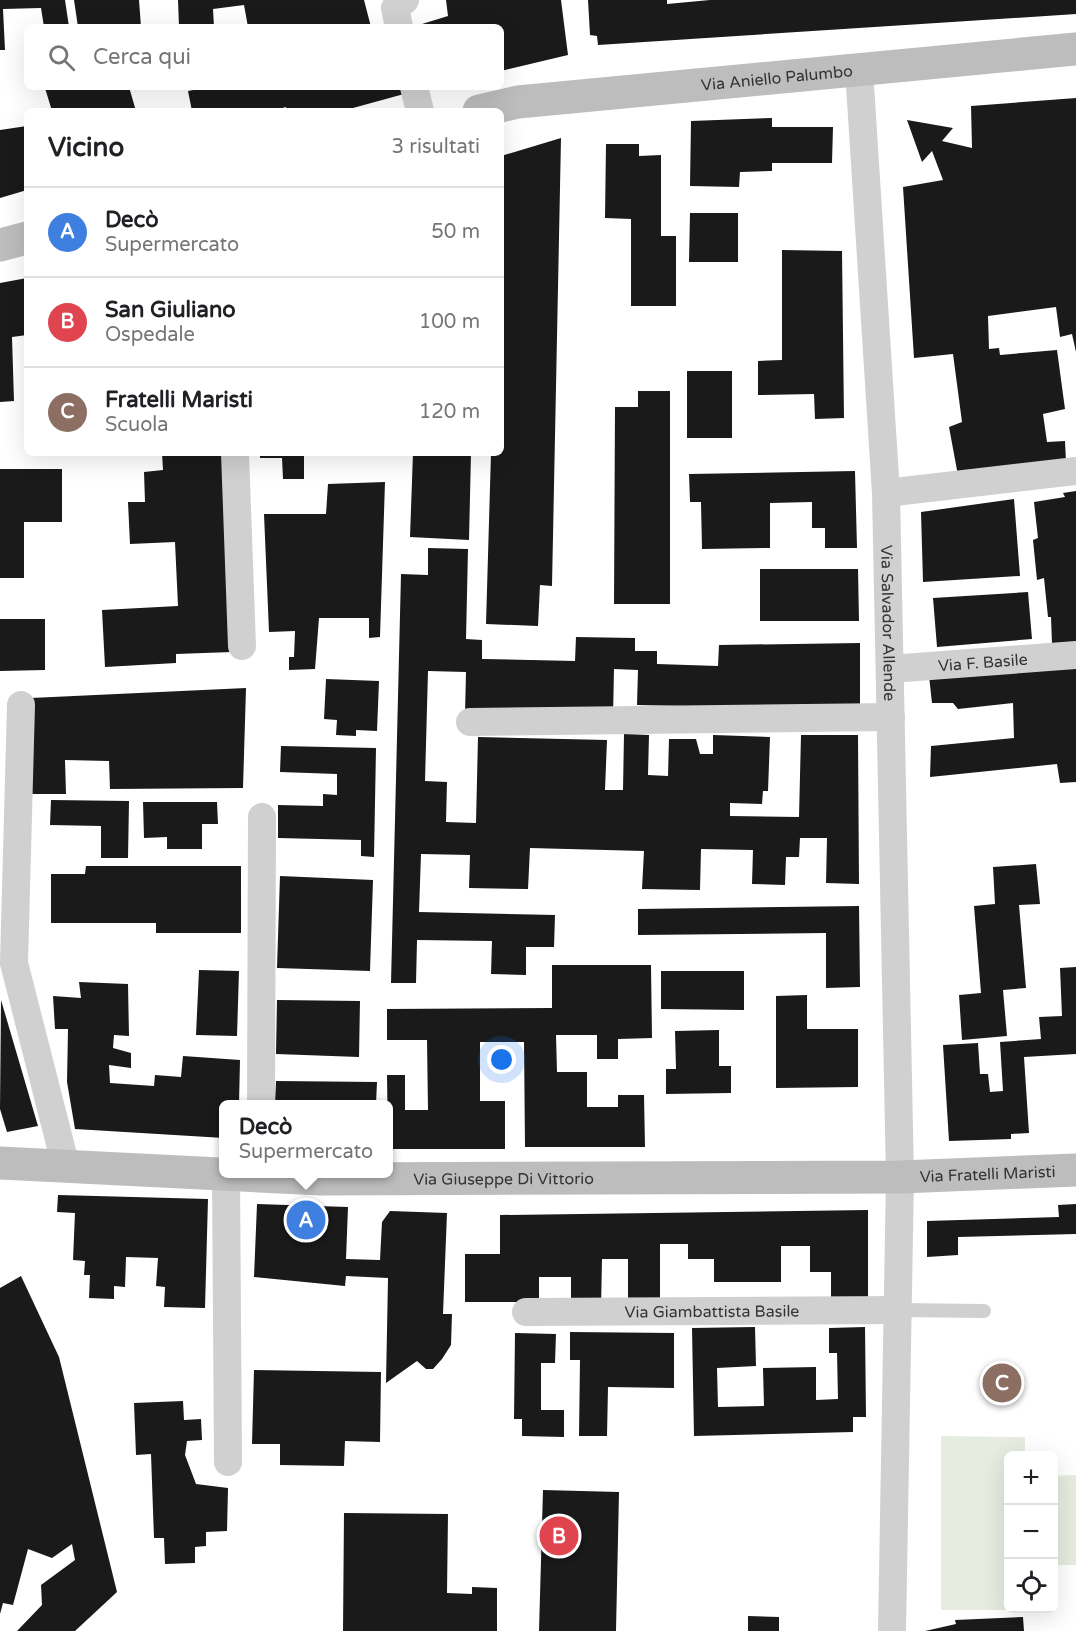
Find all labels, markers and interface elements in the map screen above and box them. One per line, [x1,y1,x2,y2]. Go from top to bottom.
search box [24,24,504,90]
icon: search [45,41,78,74]
text: Cerca qui [93,44,191,70]
street label: Via Aniello Palumbo [700,61,854,96]
text: Vicino [48,132,124,163]
text: 3 risultati [392,135,480,159]
text: Decò [105,207,159,233]
text: A [60,220,75,244]
text: 50 m [431,220,480,244]
text: Supermercato [105,233,239,257]
text: San Giuliano [105,297,236,323]
text: B [61,310,74,334]
text: 100 m [419,310,480,334]
text: Ospedale [105,323,195,347]
text: Fratelli Maristi [105,387,253,413]
text: C [61,400,74,424]
text: 120 m [419,400,480,424]
text: Scuola [105,413,169,437]
street label: Via Salvador Allende [876,545,899,701]
street label: Via F. Basile [937,650,1028,676]
your location [487,1045,516,1074]
popup [219,1100,393,1178]
text: Decò [239,1114,292,1140]
text: Supermercato [239,1140,373,1164]
street label: Via Fratelli Maristi [919,1162,1056,1187]
street label: Via Giuseppe Di Vittorio [413,1169,594,1190]
pin: A [286,1198,326,1242]
street label: Via Giambattista Basile [625,1302,799,1322]
pin: C [982,1360,1022,1406]
map controls [1004,1451,1058,1613]
button: + [1004,1451,1058,1505]
button: − [1004,1505,1058,1559]
pin: B [540,1514,578,1558]
button: locate [1004,1559,1058,1613]

